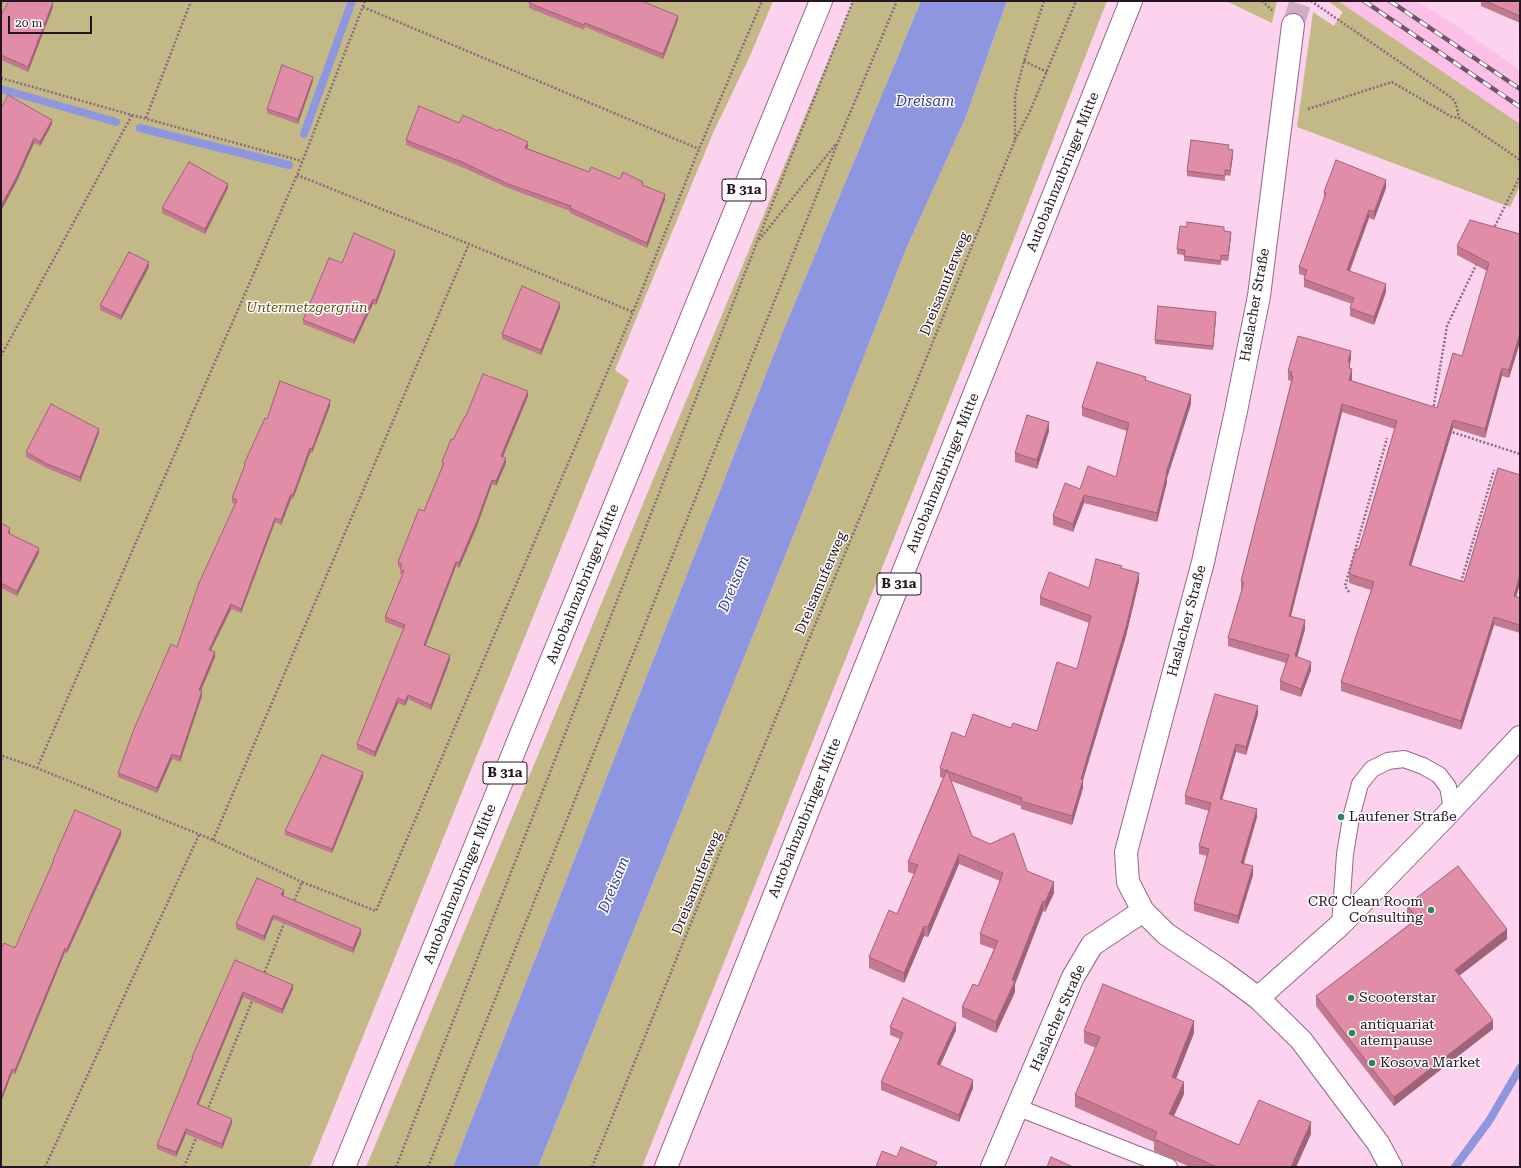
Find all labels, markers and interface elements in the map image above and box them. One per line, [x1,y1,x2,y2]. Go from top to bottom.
scale bar [10,8,94,34]
text: 20 m [15,16,42,30]
street label: Autobahnzubringer Mitte [1023,90,1103,254]
water label: Dreisam [895,93,955,111]
road number: B 31a [722,179,766,201]
street label: Dreisamuferweg [917,230,973,338]
street label: Haslacher Straße [1237,247,1273,363]
park label: Untermetzgergrün [246,300,368,316]
street label: Autobahnzubringer Mitte [903,391,983,555]
street label: Autobahnzubringer Mitte [543,502,623,666]
street label: Dreisamuferweg [792,529,850,637]
water label: Dreisam [715,553,753,615]
street label: Haslacher Straße [1164,563,1210,679]
road number: B 31a [877,573,921,595]
street label: Autobahnzubringer Mitte [765,736,845,900]
road number: B 31a [483,762,527,784]
street label: Autobahnzubringer Mitte [420,802,500,966]
place label: Laufener Straße [1349,809,1457,825]
marker: Laufener Straße [1336,812,1346,822]
street label: Dreisamuferweg [669,829,725,937]
water label: Dreisam [595,854,633,916]
place label: CRC Clean Room Consulting [1308,894,1423,926]
marker: CRC Clean Room Consulting [1426,905,1436,915]
street label: Haslacher Straße [1027,962,1089,1074]
place label: Scooterstar [1359,990,1437,1006]
marker: Scooterstar [1346,993,1356,1003]
place label: antiquariat atempause [1360,1017,1434,1050]
marker: antiquariat atempause [1347,1028,1357,1038]
place label: Kosova Market [1380,1055,1480,1071]
marker: Kosova Market [1367,1058,1377,1068]

